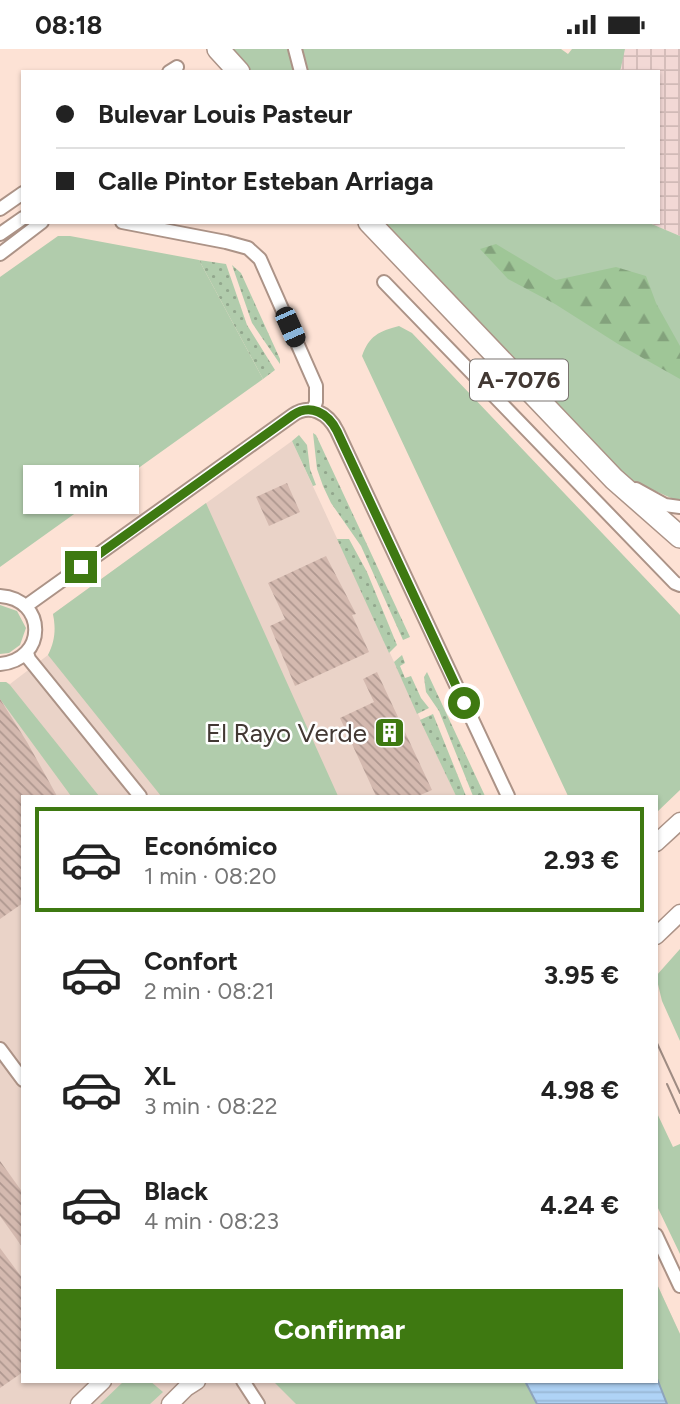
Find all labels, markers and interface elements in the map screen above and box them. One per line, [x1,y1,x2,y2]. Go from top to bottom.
text: 08:18 [35,9,102,41]
text: Bulevar Louis Pasteur [98,98,352,130]
text: Calle Pintor Esteban Arriaga [98,165,434,197]
car [272,304,309,350]
road number: A-7076 [470,359,568,401]
callout: 1 min [23,465,139,515]
text: 1 min [54,475,108,503]
route end [65,551,97,583]
route start [448,687,480,719]
building icon: El Rayo Verde [373,716,407,750]
place label: El Rayo Verde [206,717,367,749]
icon: car [60,828,123,891]
text: Económico [144,830,277,862]
text: 2.93 € [544,844,619,876]
text: 1 min · 08:20 [144,862,276,890]
icon: car [60,943,123,1006]
text: Confort [144,945,238,977]
text: 3.95 € [544,959,619,991]
text: 2 min · 08:21 [144,977,275,1005]
icon: car [60,1058,123,1121]
text: XL [144,1060,176,1092]
text: 4.98 € [541,1074,619,1106]
text: 3 min · 08:22 [144,1092,278,1120]
icon: car [60,1173,123,1236]
text: Black [144,1175,208,1207]
text: 4.24 € [540,1189,619,1221]
text: 4 min · 08:23 [144,1207,279,1235]
button: Confirmar [56,1289,623,1369]

